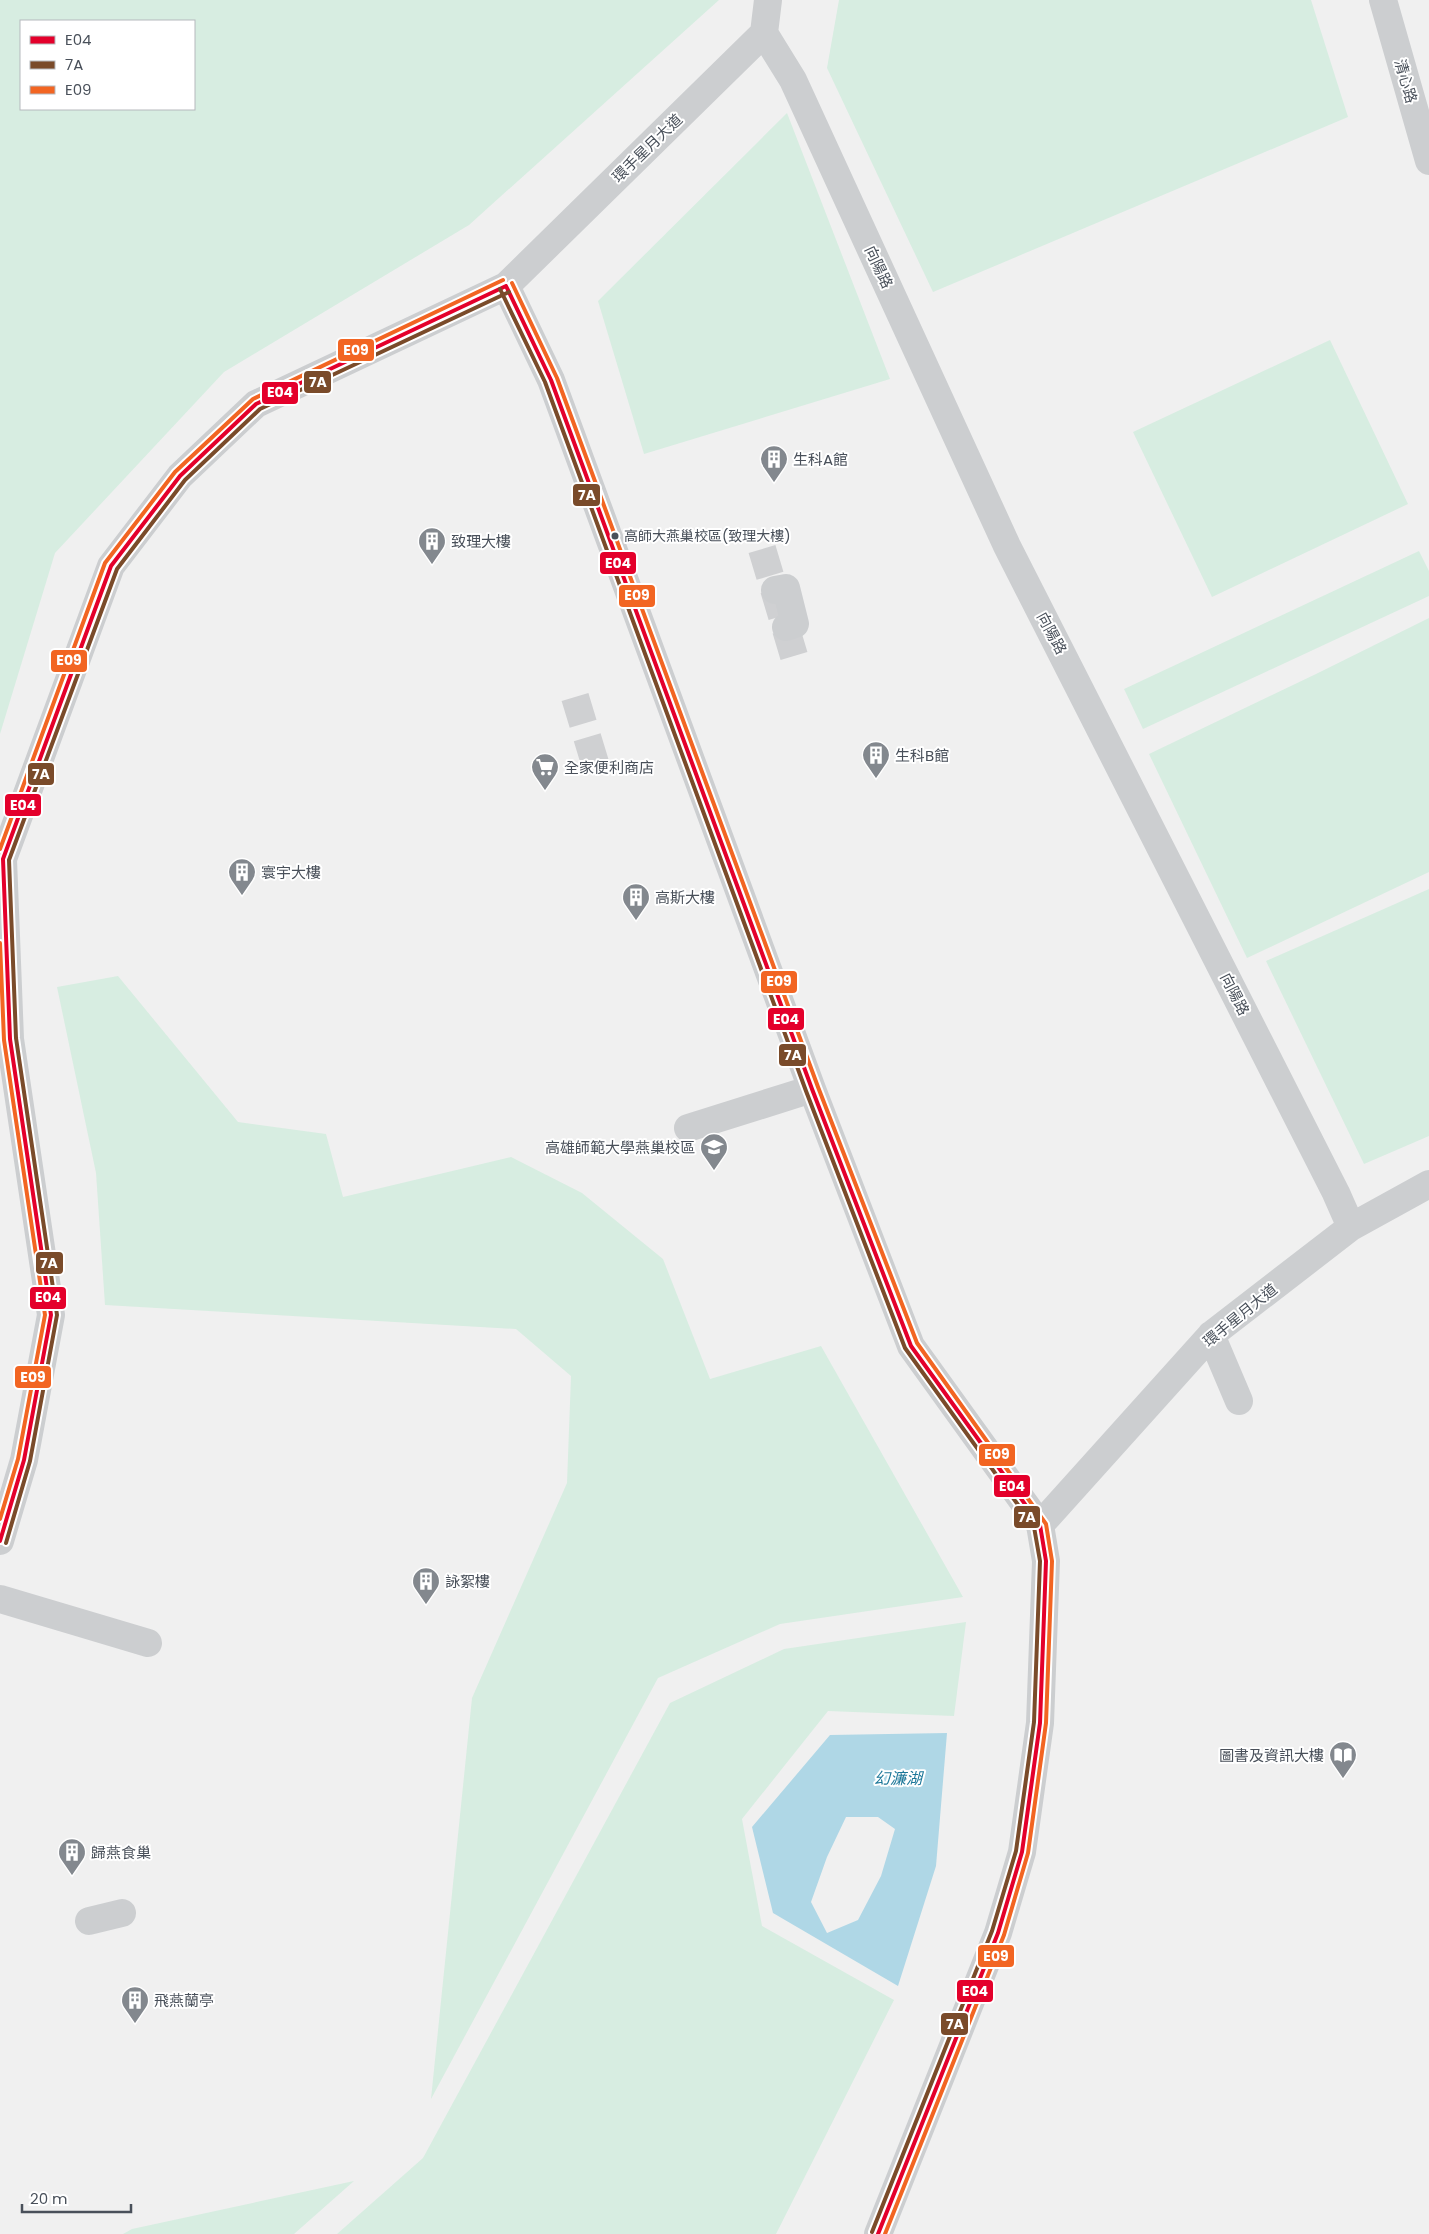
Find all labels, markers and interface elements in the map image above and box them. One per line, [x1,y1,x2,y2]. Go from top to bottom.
legend [20,20,195,110]
text: E04 [65,29,92,50]
text: 7A [65,54,83,75]
street label: 清心路 [1390,56,1422,106]
text: E09 [65,79,92,100]
street label: 環手星月大道 [607,109,687,187]
street label: 向陽路 [860,242,898,292]
line badge: E09 [337,338,375,362]
text: E09 [343,340,369,360]
line badge: 7A [303,370,332,394]
text: 7A [309,372,328,392]
line badge: E04 [261,381,299,405]
text: E04 [267,382,293,402]
building icon: 生科A館 [759,444,789,483]
place label: 生科A館 [793,449,848,470]
line badge: 7A [572,483,601,507]
text: 7A [578,485,597,505]
building icon: 致理大樓 [417,526,447,565]
place label: 高師大燕巢校區(致理大樓) [624,526,791,546]
place label: 致理大樓 [451,531,511,552]
marker: 高師大燕巢校區(致理大樓) [610,531,620,541]
line badge: E04 [599,551,637,575]
text: E04 [605,553,631,573]
line badge: E09 [618,584,656,608]
text: E09 [624,585,650,605]
street label: 向陽路 [1032,608,1072,658]
line badge: E09 [50,649,88,673]
text: E09 [56,650,82,670]
building icon: 生科B館 [861,740,891,779]
place label: 生科B館 [895,745,949,766]
supermarket icon: 全家便利商店 [530,752,560,791]
place label: 全家便利商店 [564,757,654,778]
line badge: 7A [27,762,55,786]
text: 7A [32,764,51,784]
line badge: E04 [4,793,42,817]
text: E04 [10,795,36,815]
building icon: 寰宇大樓 [227,857,257,896]
place label: 寰宇大樓 [261,862,321,883]
building icon: 高斯大樓 [621,882,651,921]
place label: 高斯大樓 [655,887,715,908]
street label: 向陽路 [1215,969,1255,1019]
line badge: E09 [760,970,798,994]
text: E09 [766,971,792,991]
line badge: E04 [767,1007,805,1031]
text: E04 [773,1009,799,1029]
line badge: 7A [778,1043,807,1067]
text: 7A [784,1045,803,1065]
school or university icon: 高雄師範大學燕巢校區 [699,1132,729,1171]
place label: 高雄師範大學燕巢校區 [545,1137,695,1158]
line badge: 7A [35,1251,64,1275]
text: 7A [40,1253,59,1273]
street label: 環手星月大道 [1198,1279,1282,1351]
line badge: E04 [29,1286,67,1310]
text: E04 [35,1287,61,1307]
line badge: E09 [14,1365,52,1389]
text: E09 [20,1367,46,1387]
line badge: E09 [978,1443,1016,1467]
text: E09 [984,1444,1010,1464]
line badge: E04 [993,1474,1031,1498]
text: E04 [999,1476,1025,1496]
line badge: 7A [1013,1505,1041,1529]
text: 7A [1018,1507,1037,1527]
building icon: 詠絮樓 [411,1566,441,1605]
place label: 詠絮樓 [445,1571,490,1592]
library icon: 圖書及資訊大樓 [1328,1740,1358,1779]
place label: 圖書及資訊大樓 [1219,1745,1324,1766]
water label: 幻濂湖 [874,1767,925,1790]
building icon: 歸燕食巢 [57,1837,87,1876]
place label: 歸燕食巢 [91,1842,151,1863]
line badge: E09 [977,1944,1015,1968]
text: E09 [983,1946,1009,1966]
line badge: E04 [956,1979,994,2003]
text: E04 [962,1981,988,2001]
building icon: 飛燕蘭亭 [120,1985,150,2024]
place label: 飛燕蘭亭 [154,1990,214,2011]
line badge: 7A [940,2012,969,2036]
text: 7A [946,2014,965,2034]
scale bar [22,2182,131,2214]
text: 20 m [30,2188,68,2209]

